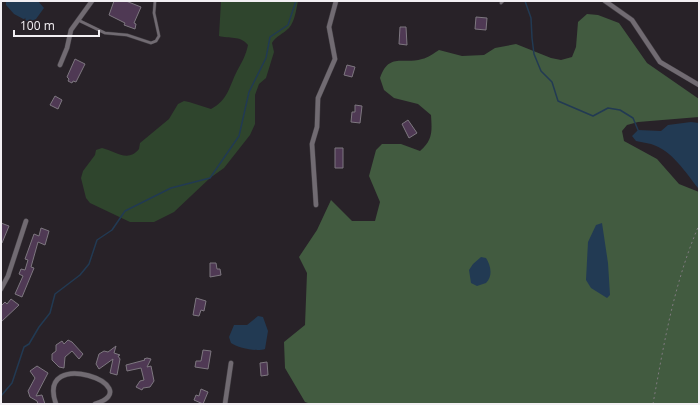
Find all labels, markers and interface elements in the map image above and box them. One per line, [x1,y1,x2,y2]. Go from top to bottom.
scale bar [14,12,99,38]
text: 100 m [20,17,55,34]

